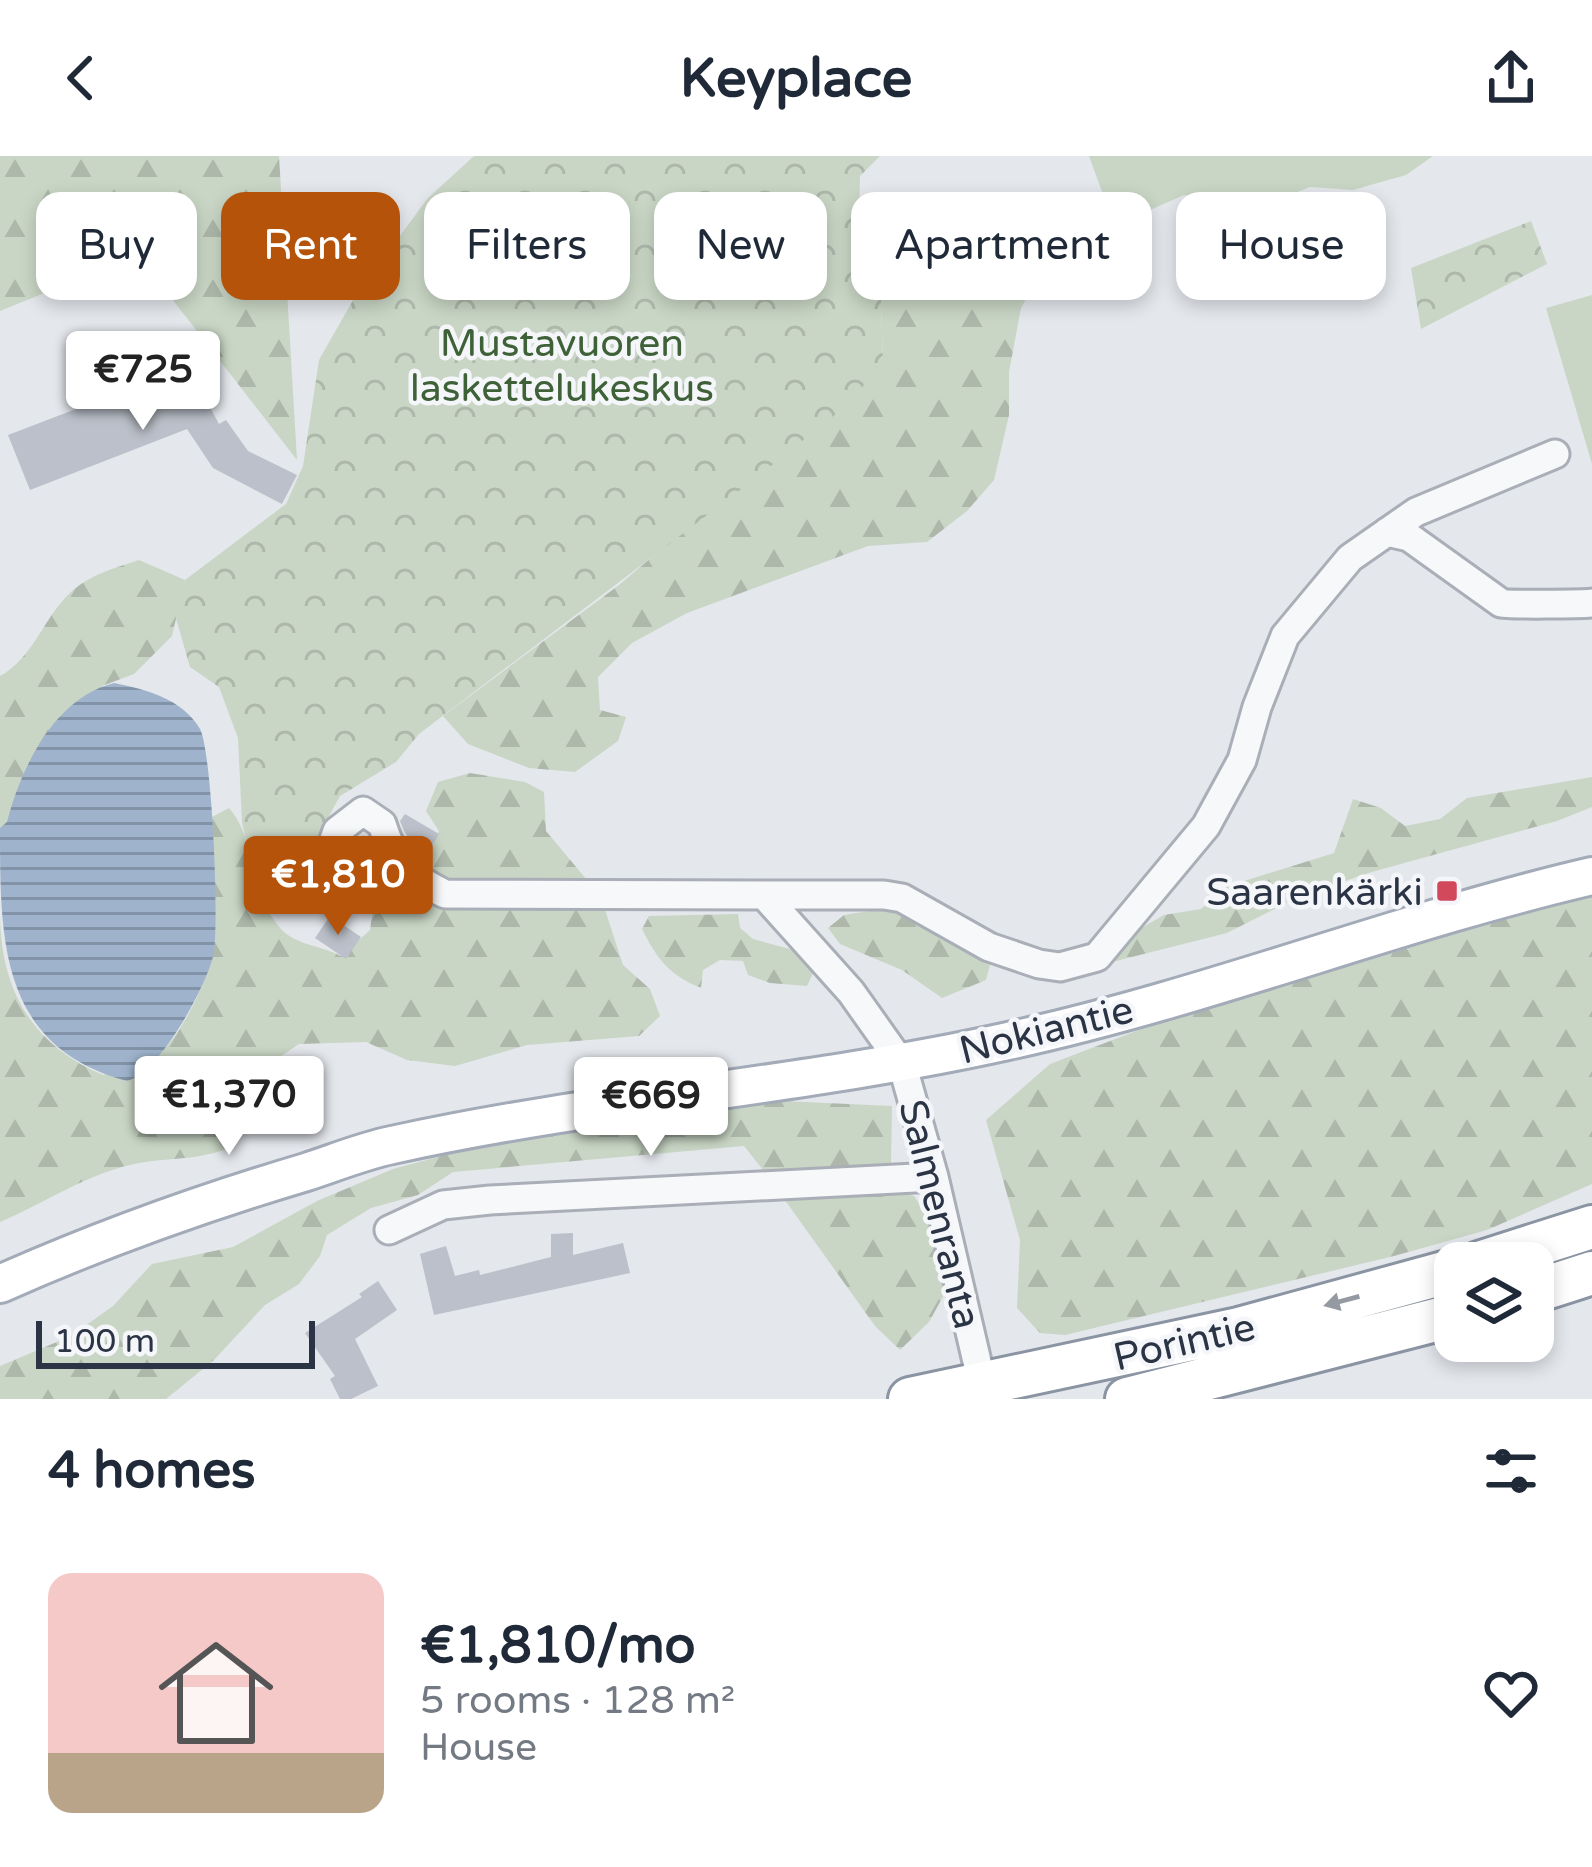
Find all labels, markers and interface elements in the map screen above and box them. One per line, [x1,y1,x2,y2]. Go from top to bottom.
icon: back [48,45,114,111]
icon: share [1478,45,1544,111]
text: Keyplace [680,46,912,111]
chip: Buy [36,192,197,300]
chip: Rent [221,192,400,300]
chip: Filters [424,192,630,300]
chip: New [654,192,827,300]
chip: Apartment [851,192,1152,300]
chip: House [1176,192,1386,300]
park label: Mustavuoren laskettelukeskus [410,320,714,412]
pin: €725 [72,331,214,433]
text: €725 [93,346,193,393]
pin: €1,810 [240,836,436,938]
text: €1,810 [271,851,405,898]
place label: Saarenkärki [1206,869,1423,916]
marker: Saarenkärki [1434,878,1460,904]
street label: Nokiantie [955,986,1138,1075]
pin: €1,370 [131,1056,327,1158]
pin: €669 [580,1057,722,1159]
text: €1,370 [162,1071,296,1118]
text: €669 [601,1072,701,1119]
street label: Salmenranta [888,1095,991,1334]
map controls [1434,1242,1554,1362]
button: layers [1434,1242,1554,1362]
one-way arrow [1324,1293,1361,1312]
street label: Porintie [1109,1303,1260,1382]
scale bar [36,1315,315,1368]
text: 100 m [54,1322,155,1361]
icon: filters [1478,1438,1544,1504]
text: 4 homes [48,1440,256,1502]
text: €1,810/mo [420,1615,696,1677]
icon: home [144,1621,288,1765]
icon: heart [1478,1660,1544,1726]
text: 5 rooms · 128 m² [420,1677,735,1724]
text: House [420,1724,537,1771]

